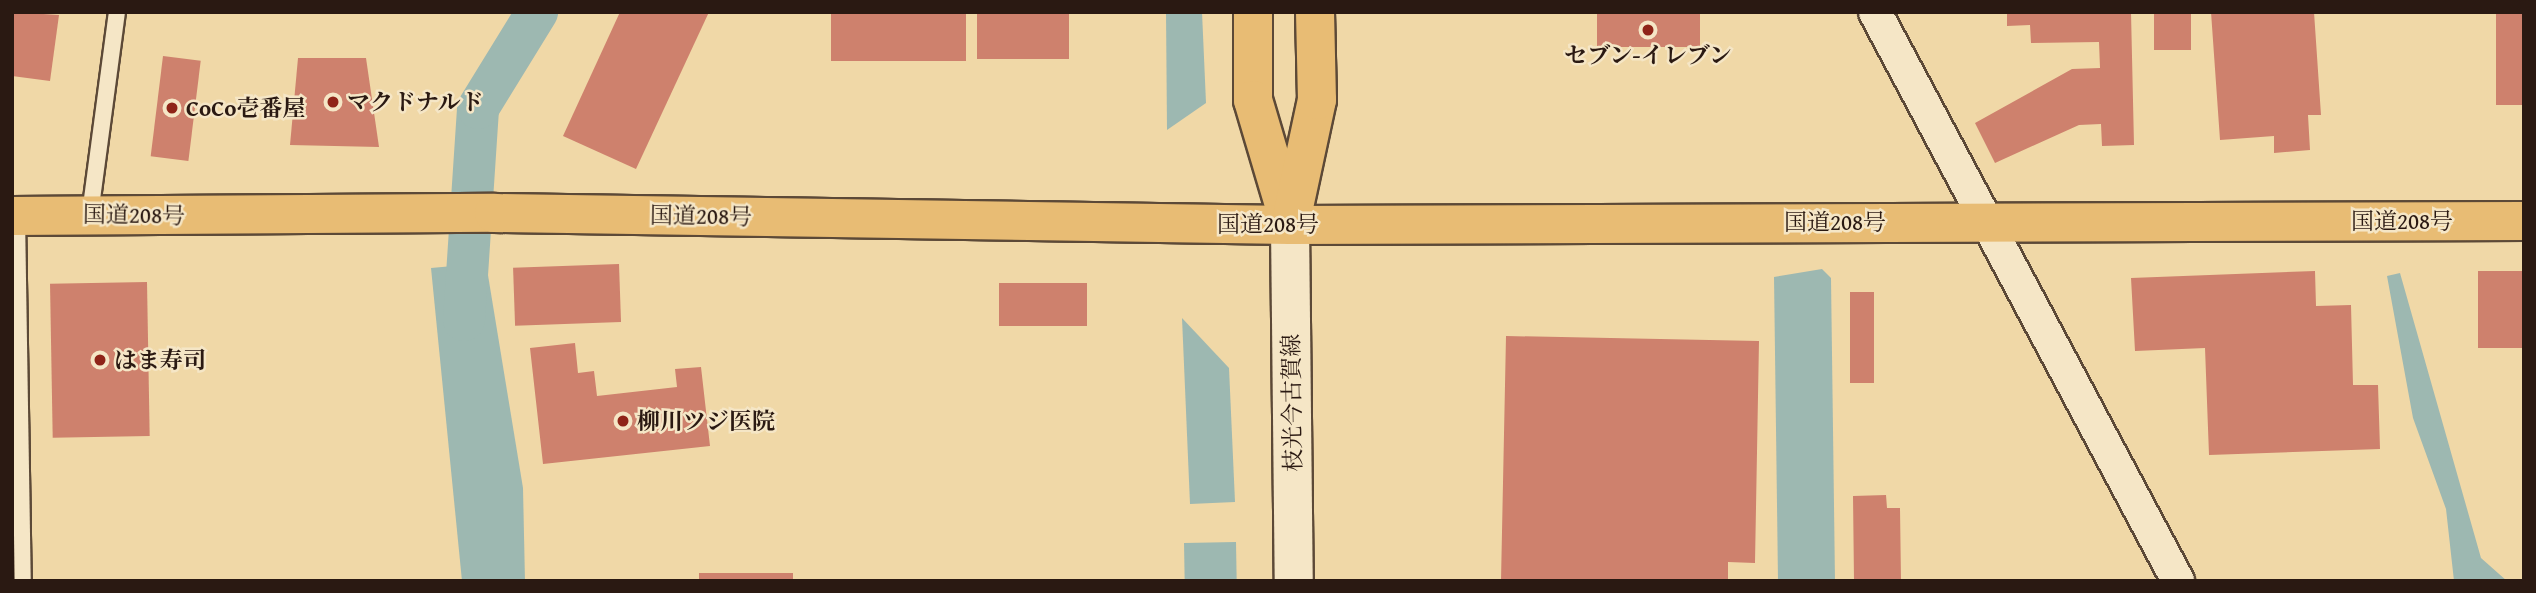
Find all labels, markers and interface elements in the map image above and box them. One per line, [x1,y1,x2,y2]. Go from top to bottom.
marker: セブン-イレブン [1640,22,1656,38]
place label: セブン-イレブン [1563,41,1733,69]
place label: マクドナルド [347,88,485,116]
place label: CoCo壱番屋 [186,94,305,122]
marker: マクドナルド [325,94,341,110]
marker: CoCo壱番屋 [164,100,180,116]
street label: 国道208号 [83,200,185,230]
street label: 国道208号 [650,201,752,231]
street label: 国道208号 [2351,207,2453,235]
street label: 国道208号 [1784,208,1886,236]
street label: 国道208号 [1217,210,1319,238]
street label: 枝光今古賀線 [1277,334,1307,472]
place label: はま寿司 [114,346,206,374]
marker: はま寿司 [92,352,108,368]
place label: 柳川ツジ医院 [637,407,775,435]
marker: 柳川ツジ医院 [615,413,631,429]

